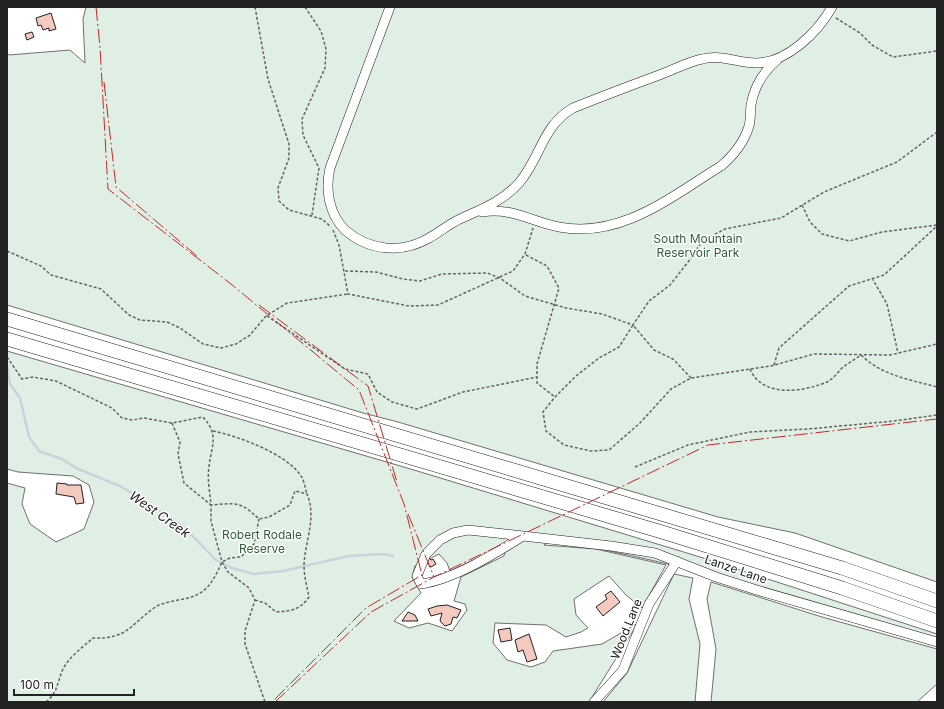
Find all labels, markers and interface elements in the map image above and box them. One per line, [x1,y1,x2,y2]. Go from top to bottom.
park label: South Mountain Reservoir Park [653,231,743,260]
water label: West Creek [126,487,194,541]
park label: Robert Rodale Reserve [222,527,302,556]
street label: Lanze Lane [703,551,769,587]
street label: Wood Lane [607,597,645,661]
scale bar [14,671,134,697]
text: 100 m [20,677,54,692]

